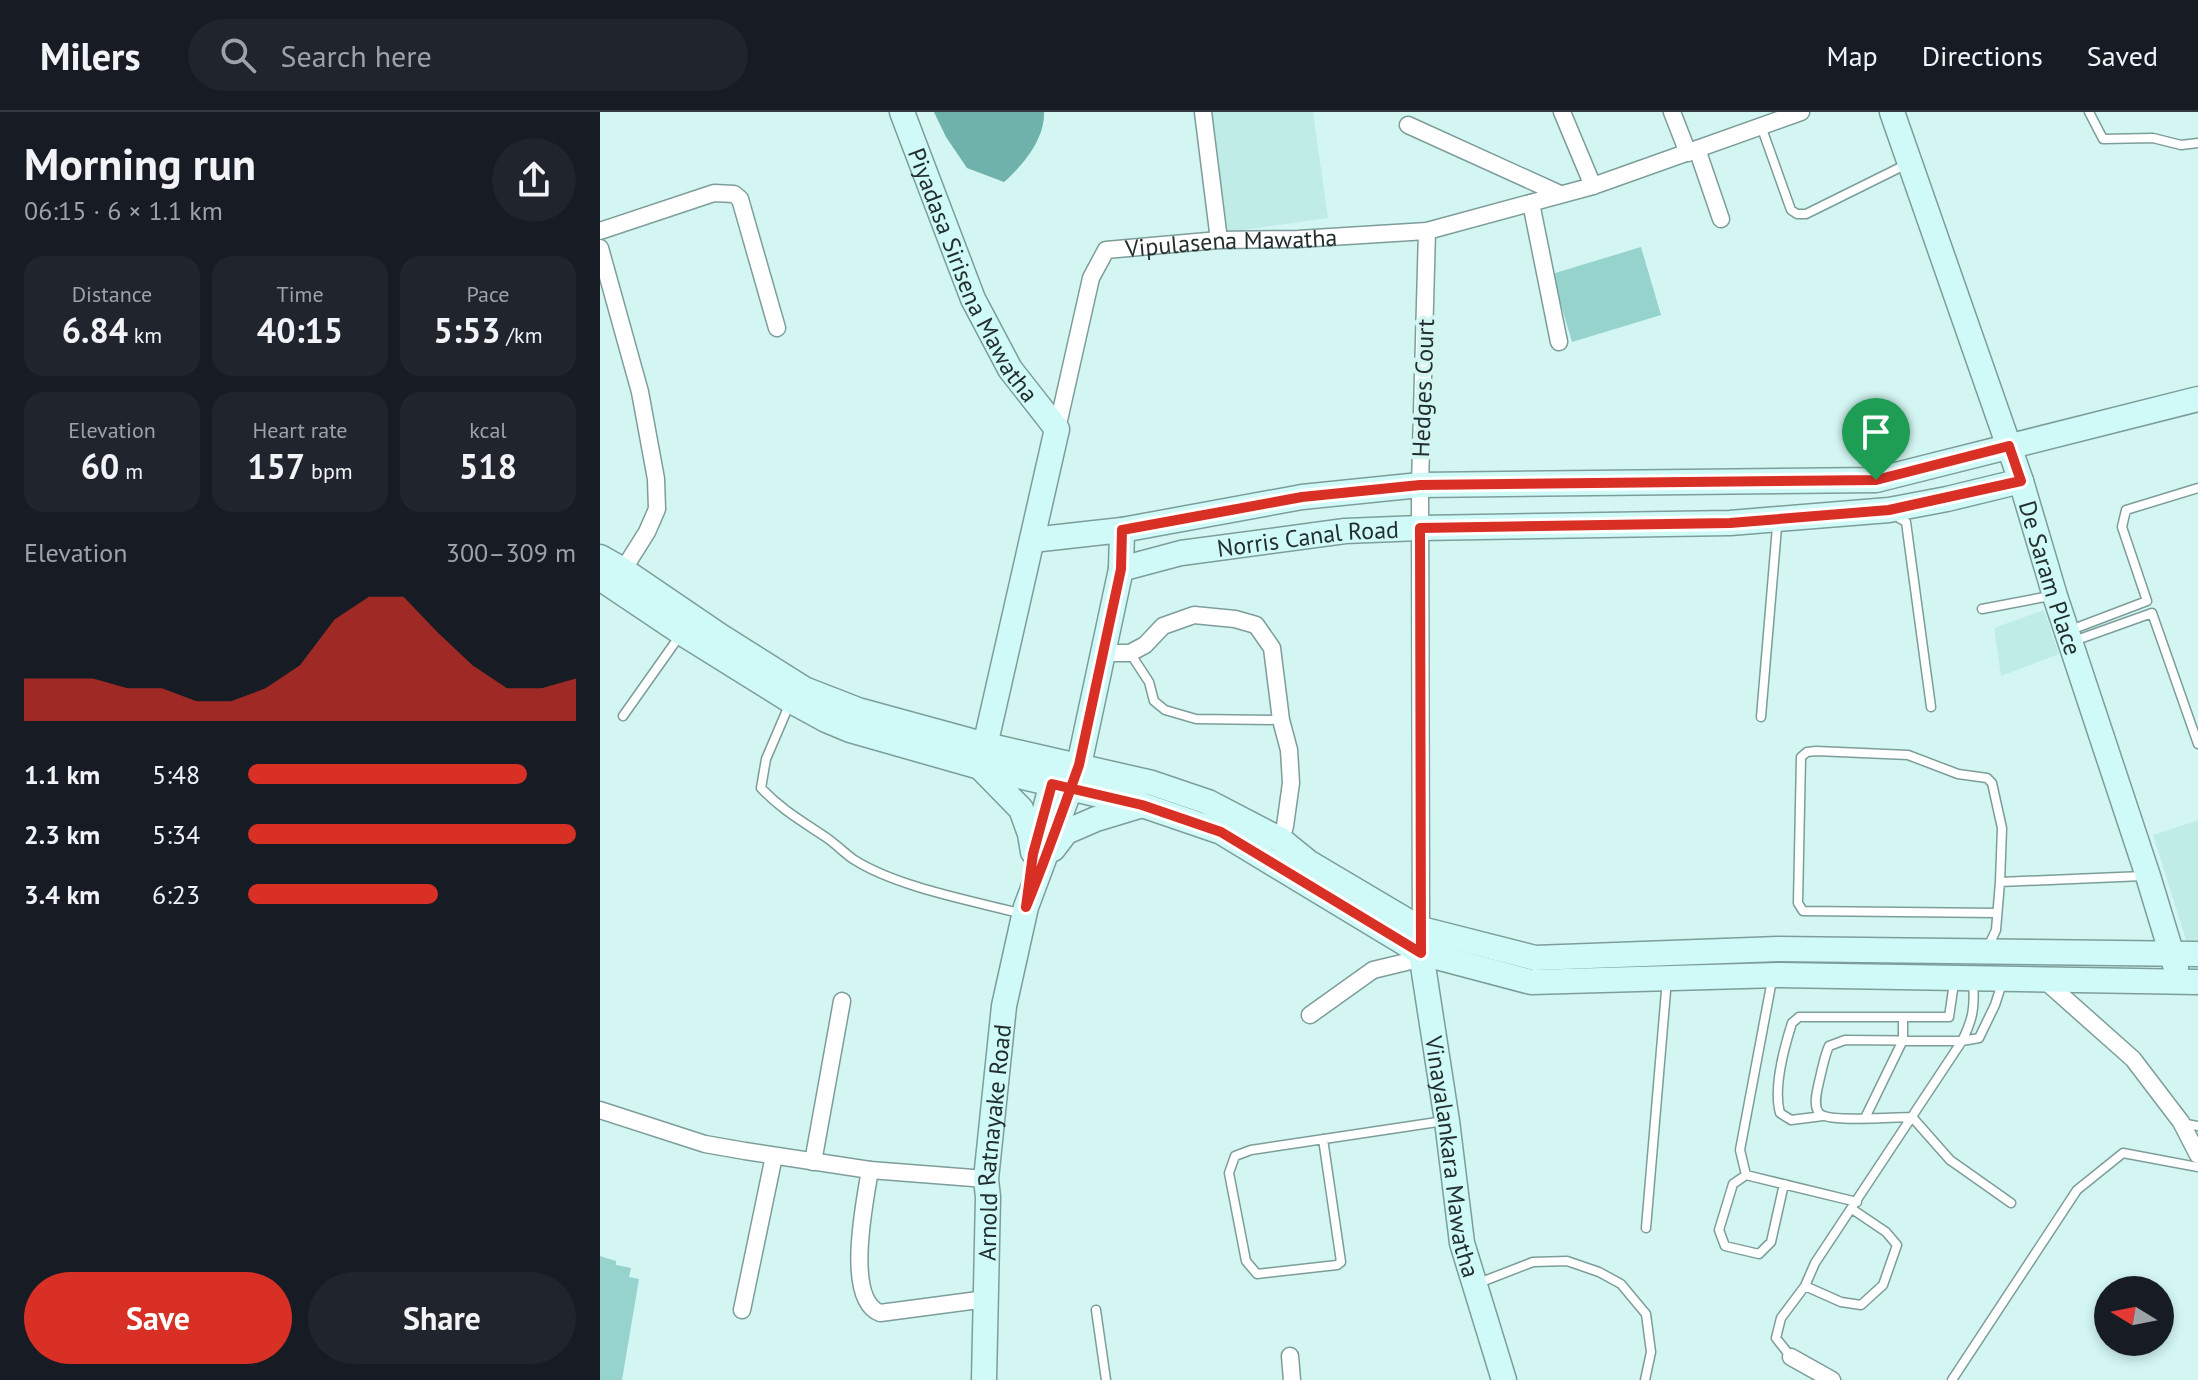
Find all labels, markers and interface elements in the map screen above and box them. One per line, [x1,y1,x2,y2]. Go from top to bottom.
search box [188,19,748,91]
text: Milers [40,31,140,80]
icon: search [216,33,260,77]
text: Search here [280,36,432,75]
text: Map [1827,37,1878,74]
text: Directions [1922,37,2043,74]
text: Saved [2087,37,2158,74]
text: Morning run [24,135,256,192]
button: share [492,138,576,222]
street label: Piyadasa Sirisena Mawatha [901,143,1045,408]
text: 06:15 · 6 × 1.1 km [24,194,223,227]
street label: Vipulasena Mawatha [1123,221,1338,264]
text: Distance [72,280,152,308]
text: Time [276,280,324,308]
text: Pace [466,280,510,308]
text: 6.84 [62,308,128,352]
text: 40:15 [257,308,343,352]
text: 5:53 [433,308,500,352]
street label: Hedges Court [1405,318,1441,458]
text: km [128,321,162,349]
text: /km [500,321,543,349]
pin [1842,398,1910,480]
icon: arrive [1854,410,1898,454]
text: Elevation [68,416,156,444]
text: Heart rate [252,416,348,444]
text: kcal [469,416,507,444]
text: 60 [81,444,119,488]
text: 157 [247,444,305,488]
text: 518 [459,444,517,488]
text: m [119,457,143,485]
text: bpm [305,457,353,485]
street label: De Saram Place [2012,497,2089,659]
street label: Norris Canal Road [1215,513,1399,564]
text: Elevation [24,536,128,569]
text: 300–309 m [446,536,576,569]
text: 1.1 km [24,758,100,791]
text: 5:48 [152,758,200,791]
text: 2.3 km [24,818,100,851]
text: 5:34 [152,818,200,851]
text: 3.4 km [24,878,100,911]
text: 6:23 [152,878,200,911]
street label: Arnold Ratnayake Road [970,1023,1018,1261]
street label: Vinayalankara Mawatha [1418,1033,1487,1281]
button: Save [24,1272,292,1364]
button: Share [308,1272,576,1364]
north arrow [2094,1276,2174,1356]
map controls [2094,1276,2174,1356]

